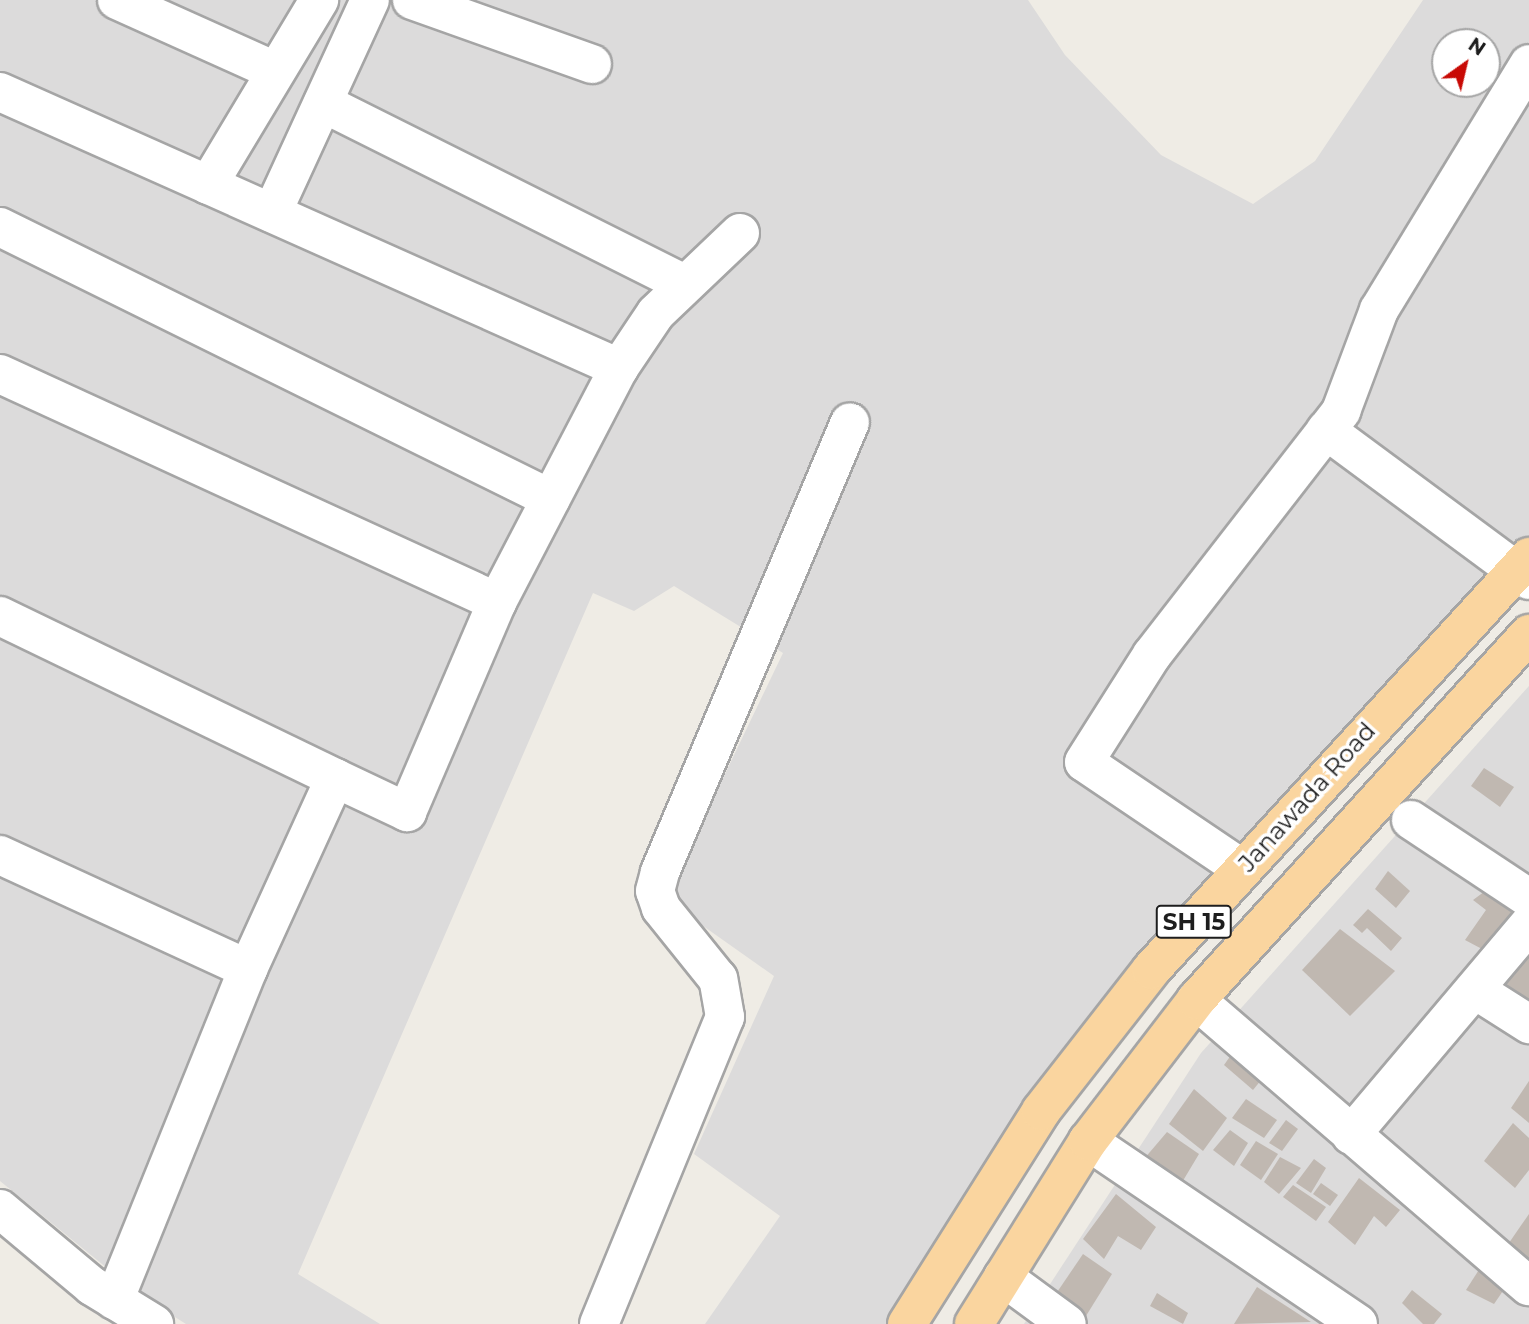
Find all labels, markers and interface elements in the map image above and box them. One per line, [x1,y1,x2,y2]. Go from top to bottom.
north arrow [1431,28,1501,98]
text: N [1464,33,1490,61]
street label: Janawada Road [1233,717,1381,877]
road number: SH 15 [1156,903,1232,942]

